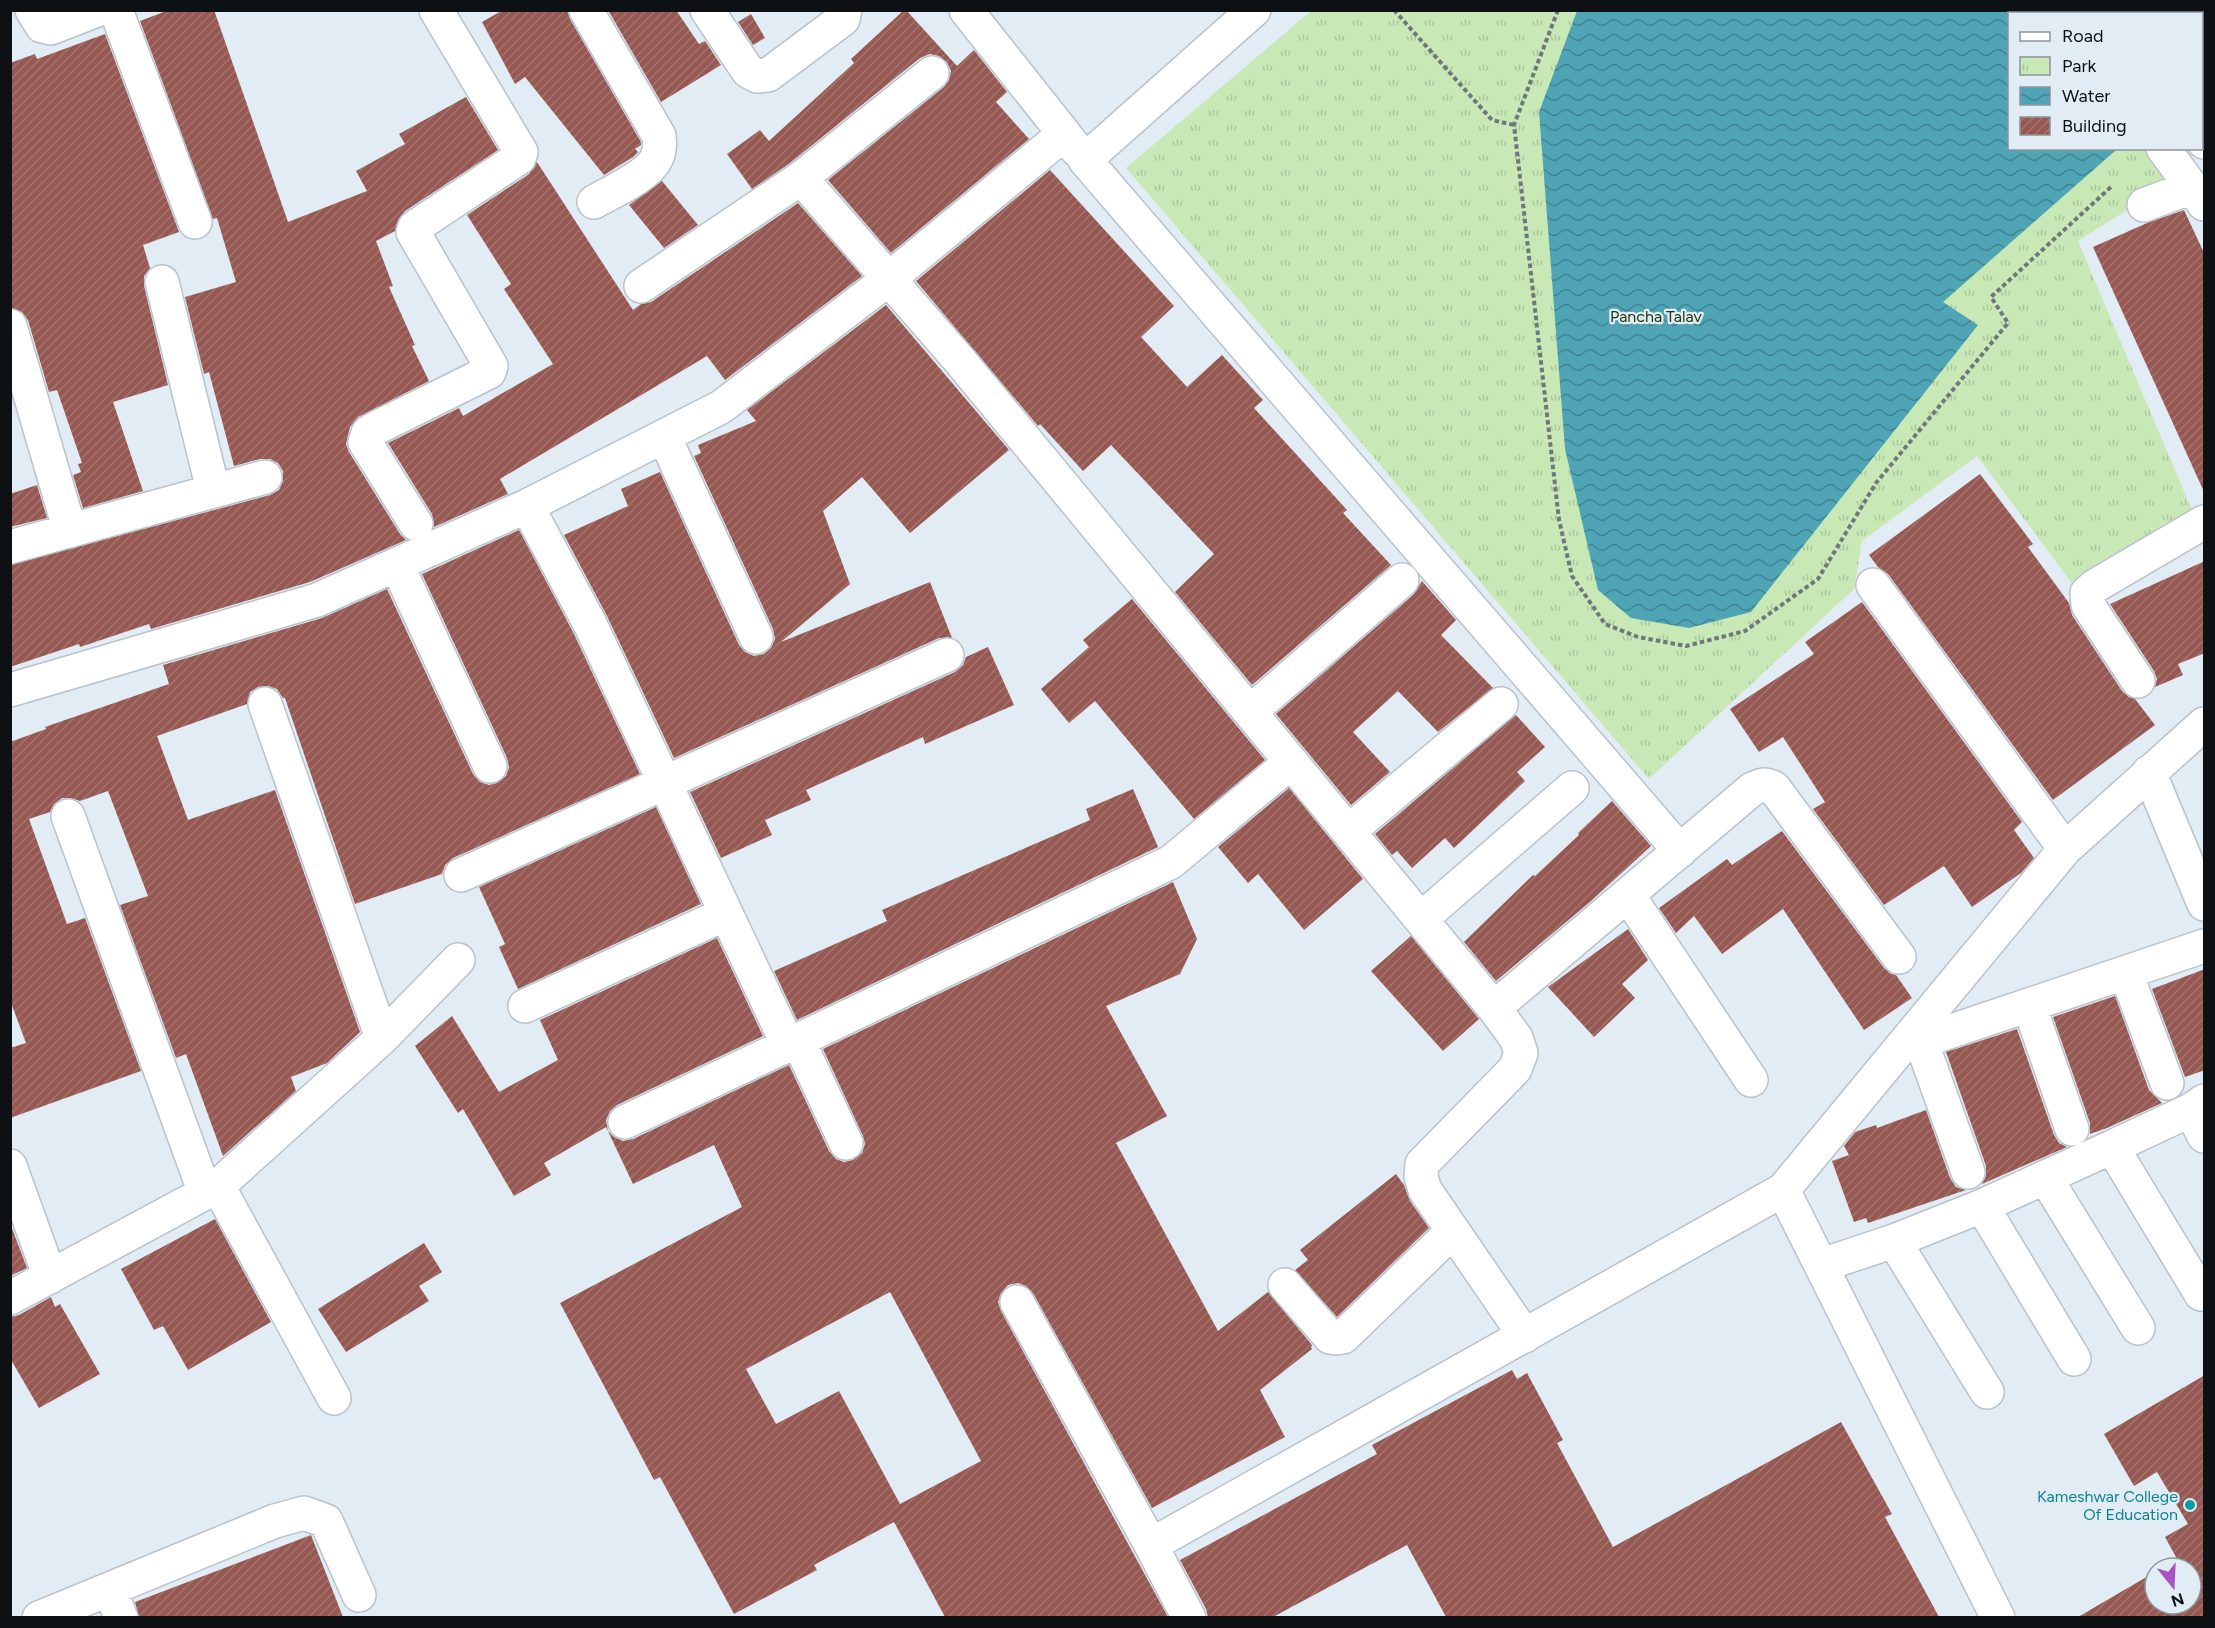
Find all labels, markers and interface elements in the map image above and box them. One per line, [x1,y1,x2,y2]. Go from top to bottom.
legend [2008,12,2203,150]
text: Road [2062,25,2103,47]
text: Park [2062,55,2097,77]
text: Water [2062,85,2110,107]
text: Building [2062,115,2127,137]
park label: Pancha Talav [1610,307,1703,326]
place label: Kameshwar College Of Education [2037,1487,2178,1524]
marker: Kameshwar College Of Education [2183,1498,2197,1512]
north arrow [2143,1556,2203,1616]
text: N [2169,1589,2186,1611]

